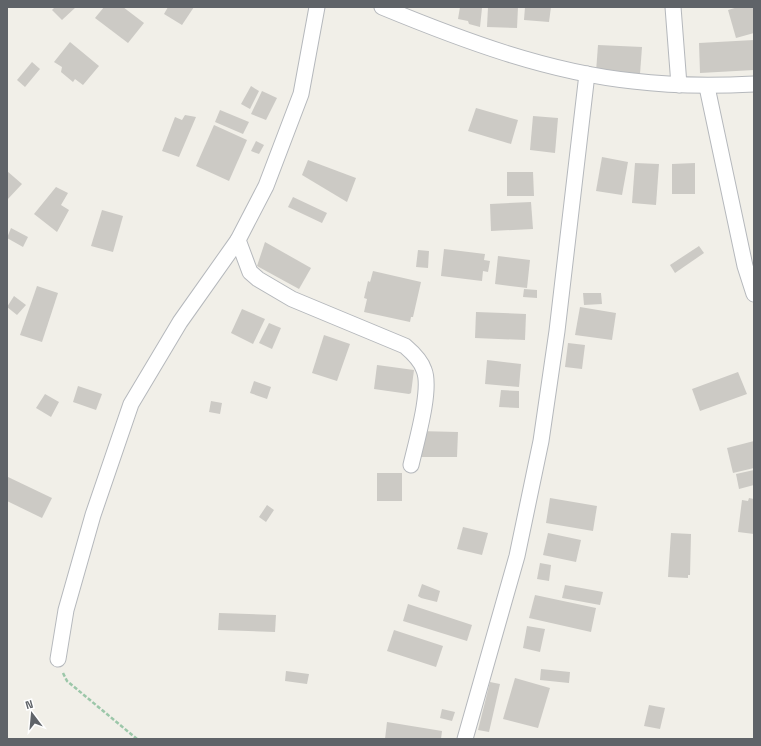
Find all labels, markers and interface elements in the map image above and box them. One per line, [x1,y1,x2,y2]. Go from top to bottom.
north arrow [12,694,52,734]
text: N [24,697,35,712]

